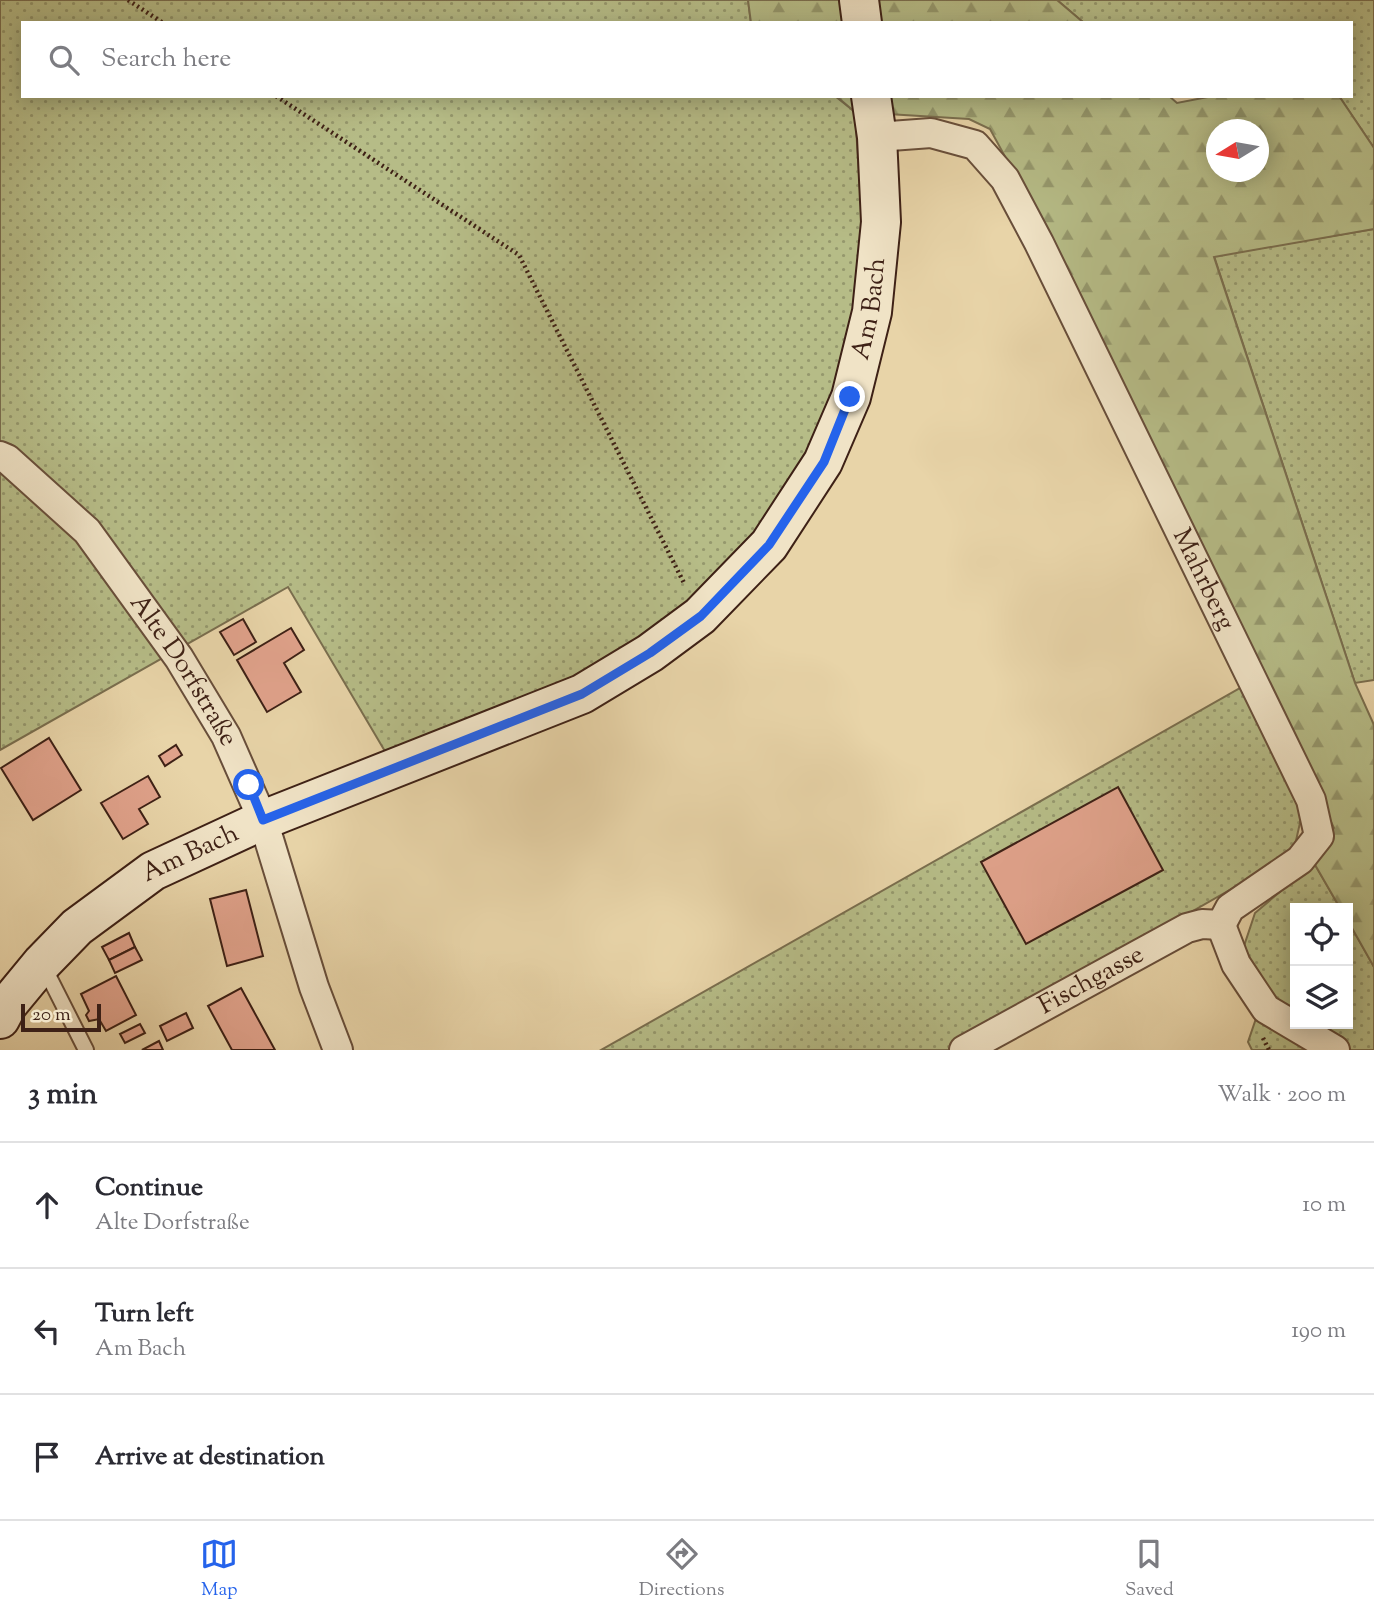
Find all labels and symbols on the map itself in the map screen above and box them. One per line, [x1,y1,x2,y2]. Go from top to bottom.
north arrow [1206,119,1269,182]
street label: Am Bach [842,256,896,364]
route end [834,381,865,412]
street label: Mahrberg [1163,522,1244,637]
street label: Alte Dorfstraße [120,587,247,752]
route start [233,769,264,800]
street label: Am Bach [136,815,245,892]
street label: Fischgasse [1032,936,1151,1024]
scale bar [21,1001,102,1033]

